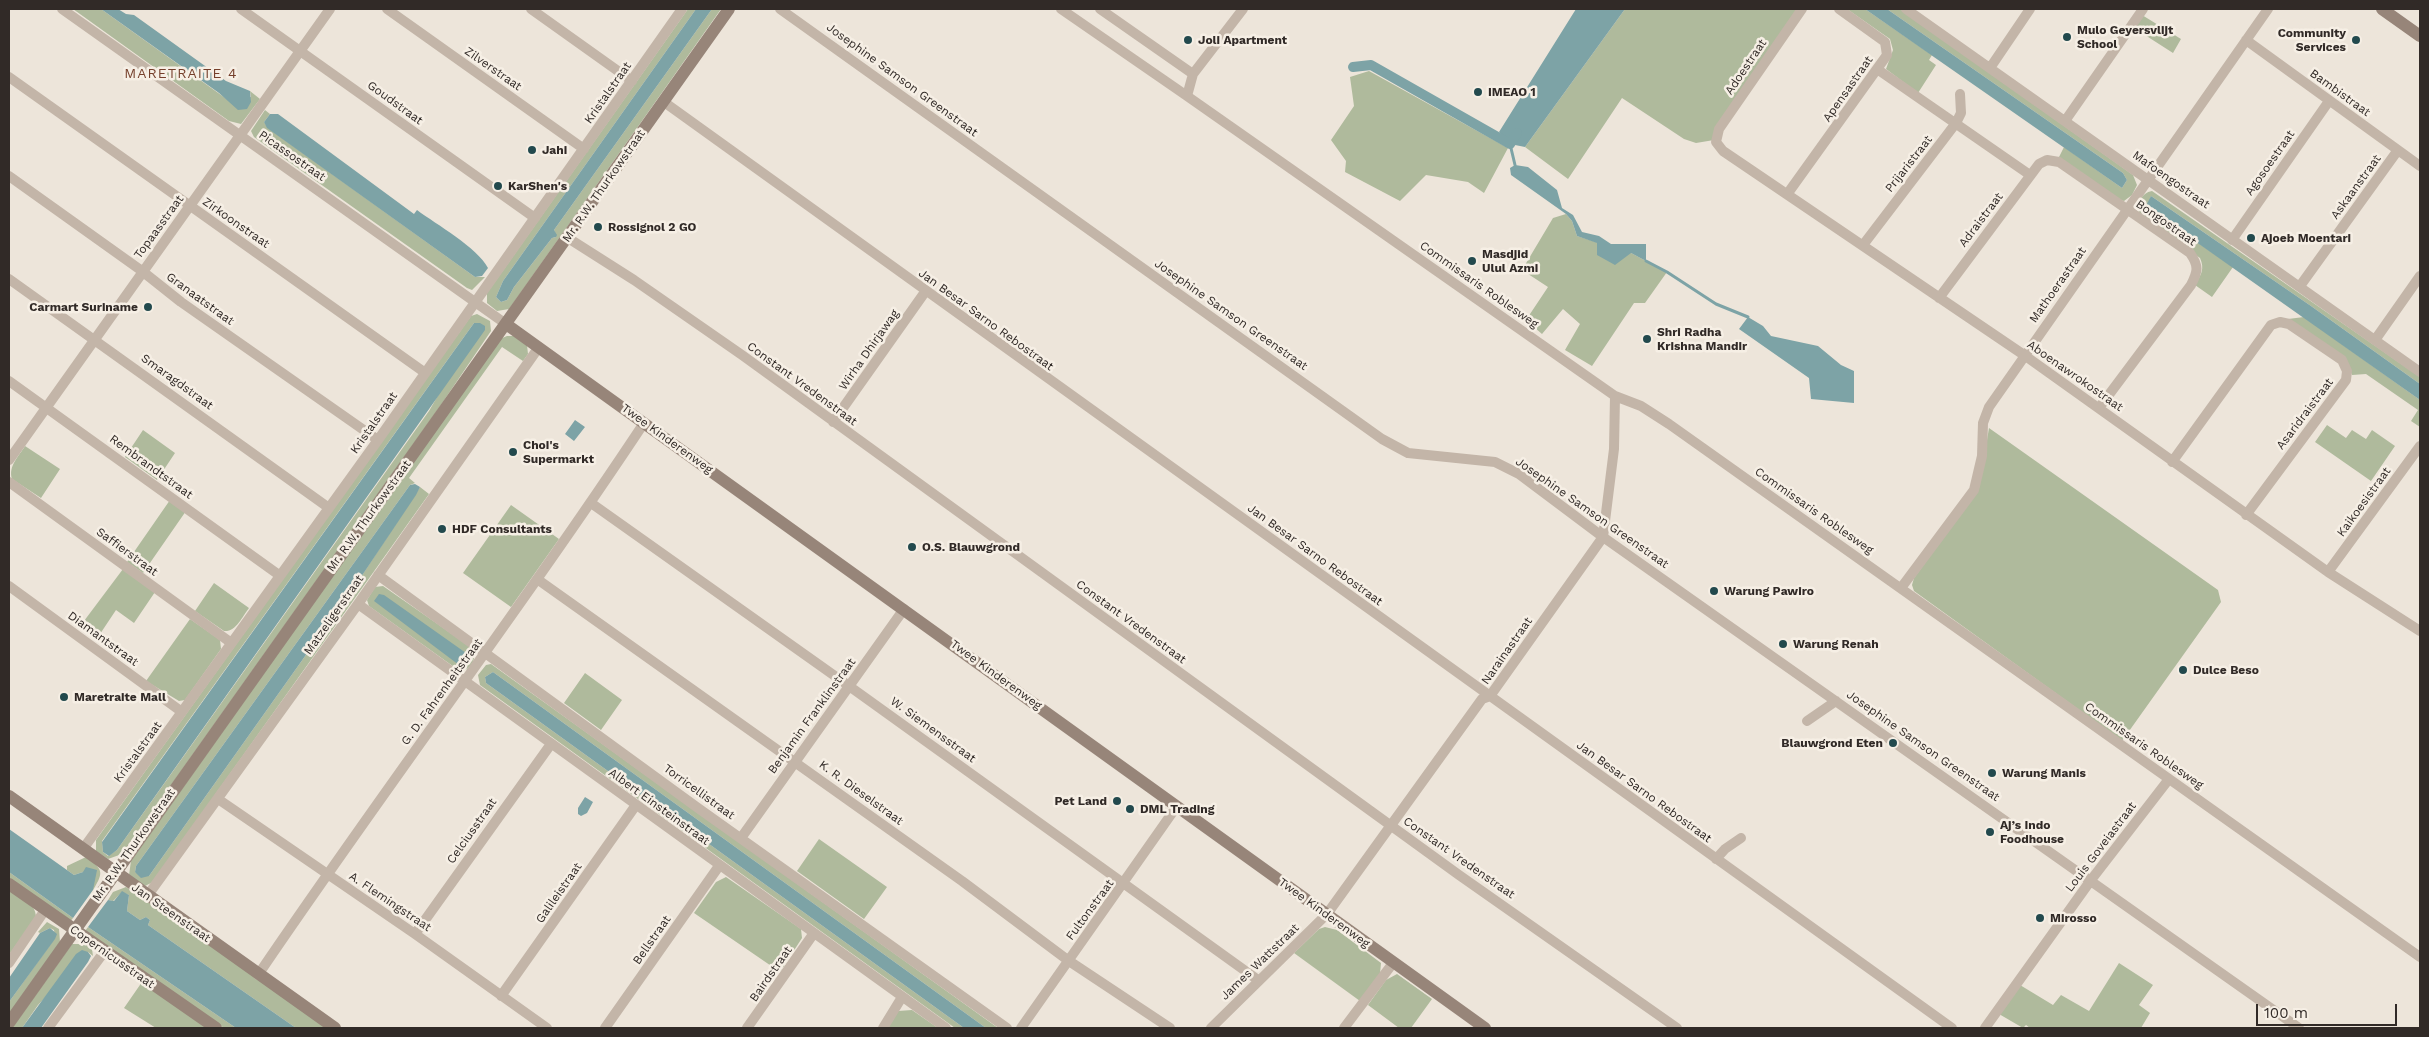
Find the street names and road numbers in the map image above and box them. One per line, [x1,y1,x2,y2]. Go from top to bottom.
street label: Josephine Samson Greenstraat [823,20,981,140]
street label: Adoestraat [1722,36,1770,98]
street label: Zilverstraat [462,44,524,94]
street label: Apensastraat [1820,53,1876,125]
street label: Kristalstraat [581,59,635,127]
street label: Bambistraat [2307,66,2373,120]
street label: Goudstraat [364,78,426,128]
street label: Mr. R.W. Thurkowstraat [560,127,648,245]
street label: Picassostraat [256,128,328,184]
street label: Agosoestraat [2242,128,2298,198]
street label: Prijaristraat [1882,133,1936,195]
street label: Mafoengostraat [2130,148,2212,212]
street label: Askaanstraat [2328,152,2384,222]
street label: Adraistraat [1956,190,2006,250]
street label: Topaasstraat [131,192,187,262]
street label: Zirkoonstraat [200,195,272,251]
street label: Bongostraat [2133,197,2199,249]
street label: Commissaris Roblesweg [1417,238,1541,332]
street label: Mathoerastraat [2026,244,2090,326]
street label: Josephine Samson Greenstraat [1152,256,1310,374]
street label: Jan Besar Sarno Rebostraat [916,266,1056,374]
street label: Granaatstraat [163,270,237,328]
street label: Wirha Dhirjawag [836,307,902,393]
street label: Aboenawrokostraat [2024,337,2126,415]
street label: Constant Vredenstraat [744,339,860,429]
street label: Smaragdstraat [138,351,216,413]
street label: Asaridraistraat [2273,375,2337,453]
street label: Kristalstraat [347,389,401,457]
street label: Twee Kinderenweg [619,401,715,477]
street label: Rembrandtstraat [106,432,196,502]
street label: Josephine Samson Greenstraat [1513,454,1671,572]
street label: Mr. R.W. Thurkowstraat [324,457,414,575]
street label: Commissaris Roblesweg [1752,464,1876,558]
street label: Kaikoesistraat [2334,464,2394,540]
street label: Jan Besar Sarno Rebostraat [1245,501,1385,609]
street label: Saffierstraat [93,525,161,579]
street label: Matzeligerstraat [301,572,367,658]
street label: Constant Vredenstraat [1073,577,1189,667]
street label: Diamantstraat [65,609,141,669]
street label: Narainastraat [1478,615,1536,687]
street label: G. D. Fahrenheitstraat [398,636,486,748]
street label: Twee Kinderenweg [948,637,1044,713]
street label: Benjamin Franklinstraat [765,655,859,777]
street label: Josephine Samson Greenstraat [1844,687,2002,805]
street label: W. Siemensstraat [887,694,979,766]
street label: Commissaris Roblesweg [2082,699,2206,793]
street label: Kristalstraat [111,719,165,785]
street label: Jan Besar Sarno Rebostraat [1574,738,1714,846]
street label: K. R. Dieselstraat [816,758,906,828]
street label: Torricellistraat [660,761,738,823]
street label: Albert Einsteinstraat [606,766,712,848]
street label: Mr. R.W. Thurkowstraat [90,786,178,904]
street label: Celciusstraat [444,795,500,867]
street label: Louis Goveiastraat [2063,799,2139,895]
street label: Constant Vredenstraat [1400,814,1518,902]
street label: Galileistraat [533,860,585,926]
street label: A. Flemingstraat [346,869,434,935]
street label: Twee Kinderenweg [1276,875,1372,951]
street label: Fultonstraat [1063,877,1117,943]
street label: Jan Steenstraat [129,880,213,946]
street label: Bellstraat [630,913,674,967]
street label: James Wattstraat [1218,921,1302,1003]
street label: Copernicusstraat [67,922,157,992]
street label: Bairdstraat [747,943,795,1005]

